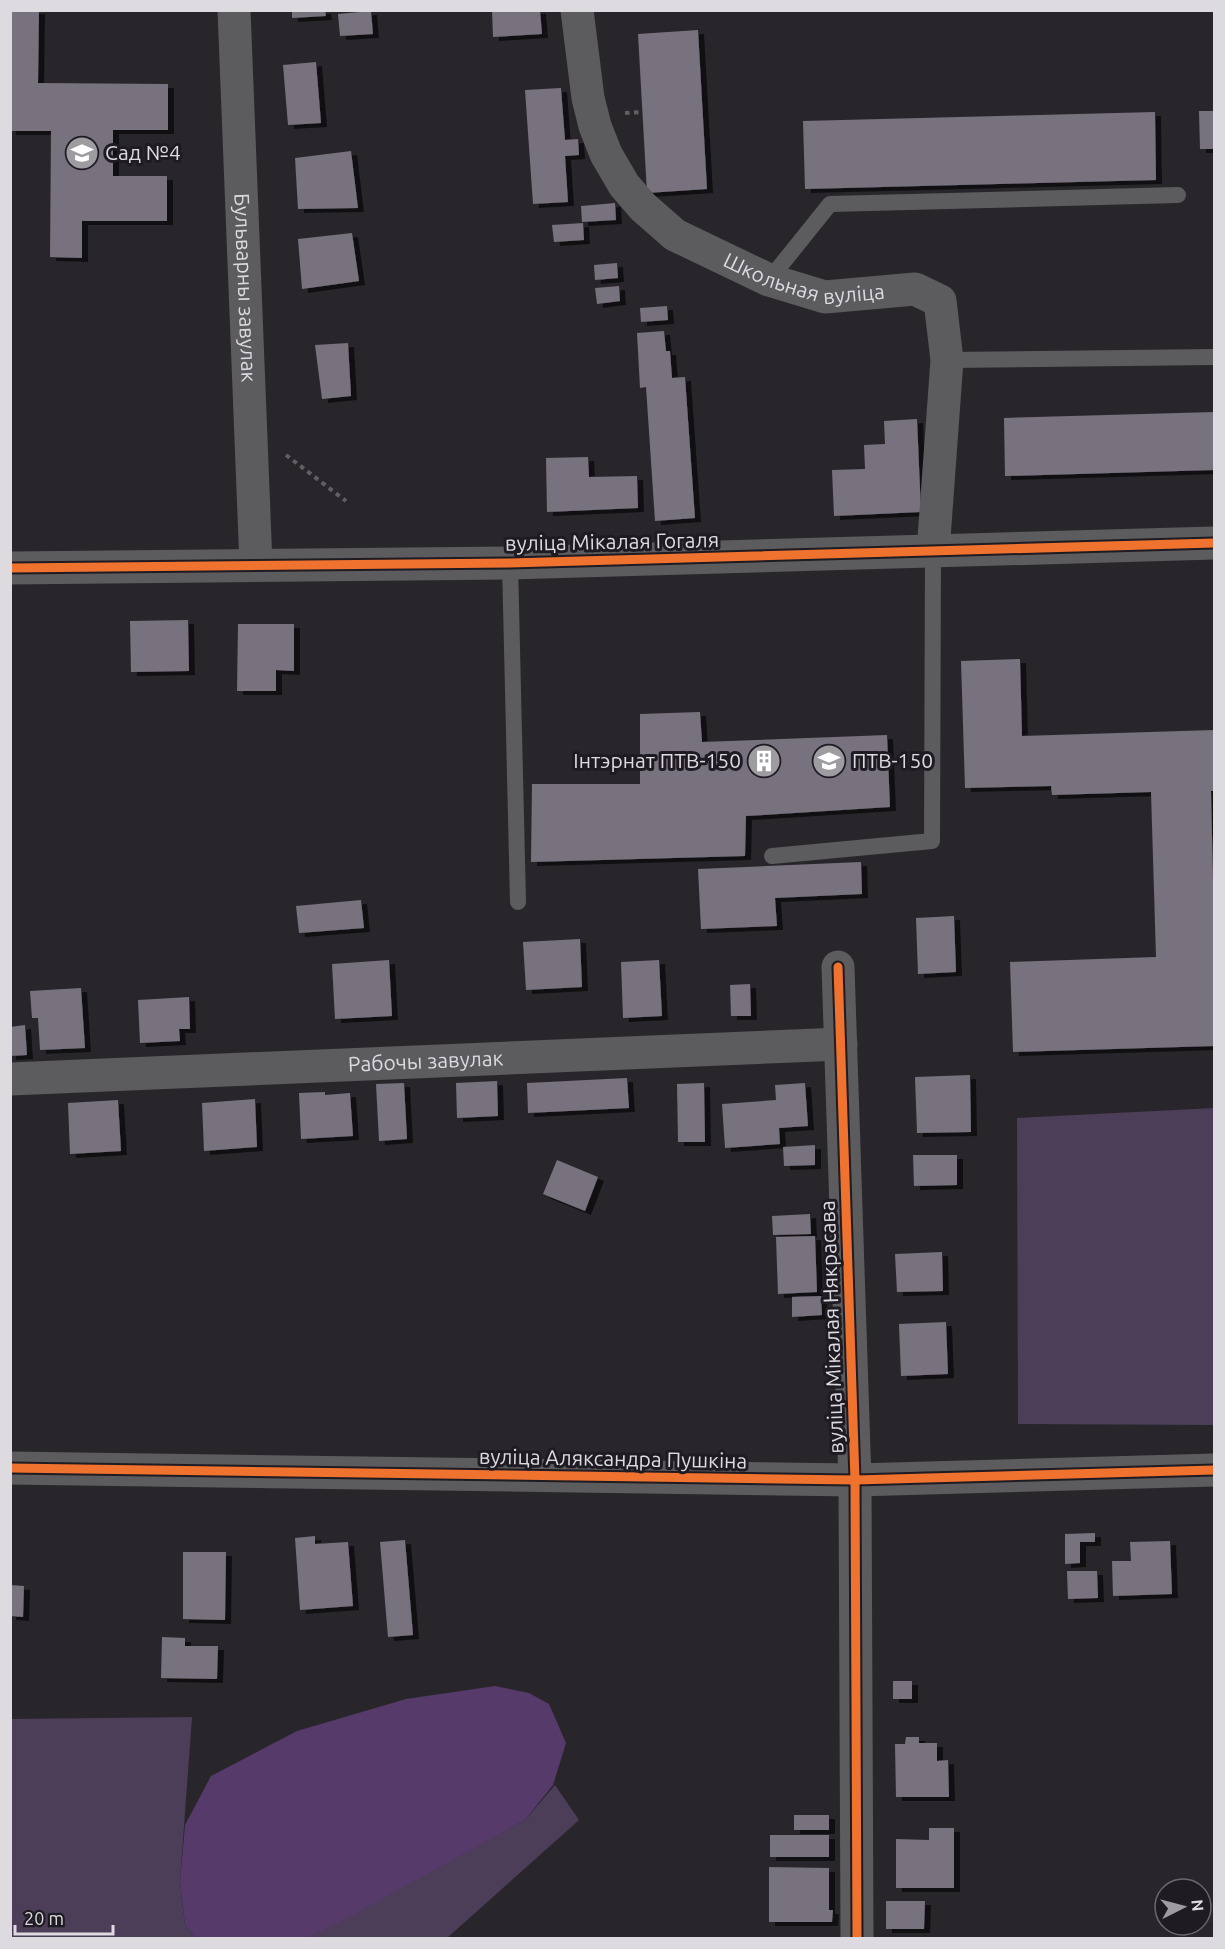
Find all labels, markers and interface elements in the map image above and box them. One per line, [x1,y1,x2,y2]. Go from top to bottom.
school or university icon: Сад №4 [64,135,100,171]
place label: Сад №4 [105,140,181,164]
street label: Бульварны завулак [230,193,262,383]
street label: Школьная вуліца [720,247,886,308]
street label: вуліца Мікалая Гогаля [505,527,719,555]
building icon: Інтэрнат ПТВ-150 [746,743,782,779]
school or university icon: ПТВ-150 [811,743,847,779]
place label: Інтэрнат ПТВ-150 [573,748,741,772]
place label: ПТВ-150 [852,748,933,772]
street label: Рабочы завулак [347,1045,504,1076]
street label: вуліца Мікалая Някрасава [815,1200,847,1454]
street label: вуліца Аляксандра Пушкіна [479,1444,747,1472]
north arrow [1153,1877,1213,1937]
scale bar [15,1898,112,1936]
text: N [1188,1899,1207,1912]
text: 20 m [24,1908,64,1928]

